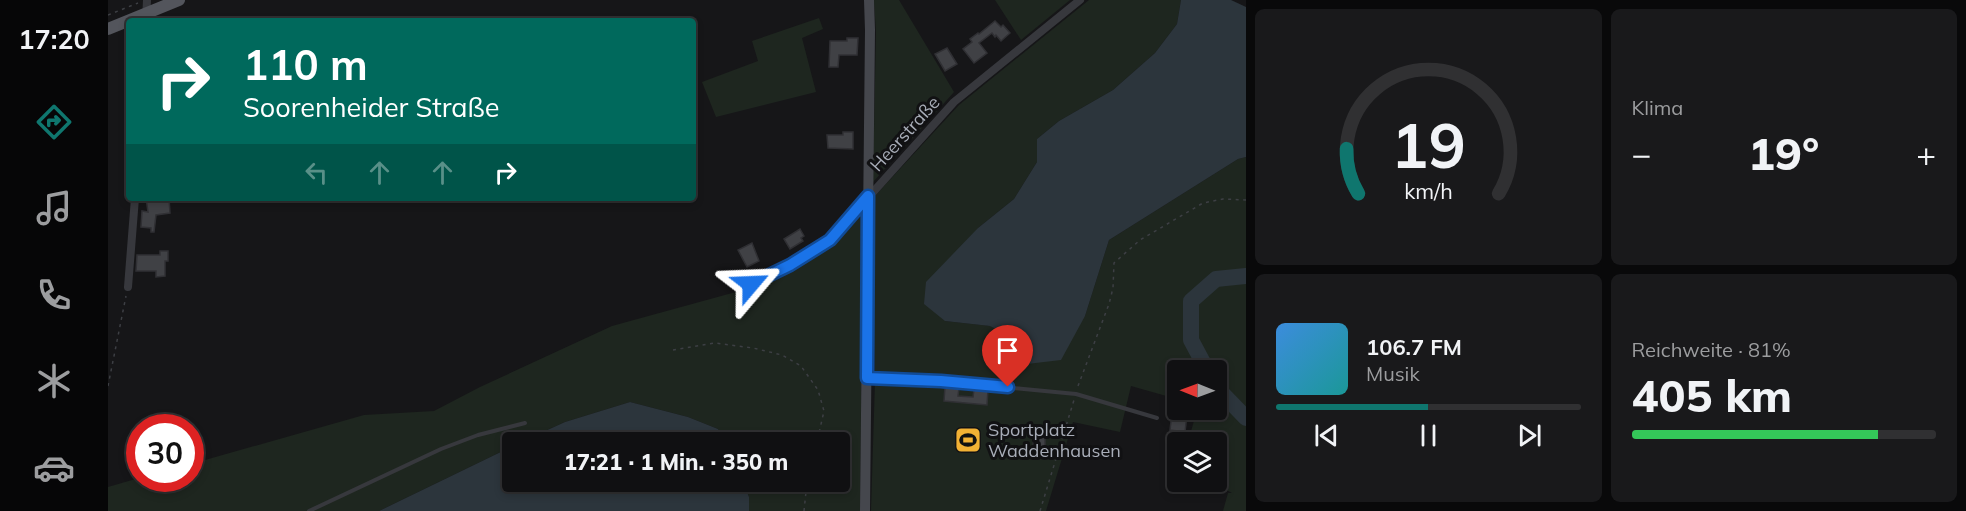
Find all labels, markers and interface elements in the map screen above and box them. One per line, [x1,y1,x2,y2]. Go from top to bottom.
text: 17:20 [18,22,90,56]
text: 110 m [243,38,368,91]
icon: right [144,42,222,120]
text: Soorenheider Straße [243,90,499,124]
street label: Heerstraße [865,91,944,176]
text: Klima [1632,95,1683,120]
icon: directions [33,101,75,143]
text: 19 [1391,105,1466,184]
text: 19° [1748,125,1819,181]
text: − [1632,133,1651,174]
text: + [1916,133,1936,174]
icon: left [300,156,333,189]
icon: ahead [363,156,396,189]
icon: ahead [426,156,459,189]
icon: right [489,156,522,189]
text: km/h [1404,177,1452,204]
icon: music [33,187,75,229]
position arrow [719,252,783,316]
icon: phone [33,274,75,316]
pin [982,325,1033,387]
text: 106.7 FM [1366,333,1462,361]
icon: arrive [991,334,1024,367]
text: Reichweite · 81% [1632,337,1791,362]
icon: climate [33,360,75,402]
north arrow [1167,360,1227,420]
map controls [1167,360,1227,492]
text: Musik [1366,361,1420,386]
text: 405 km [1632,367,1792,423]
speed limit sign: 30 [126,414,204,492]
place label: Sportplatz Waddenhausen [988,418,1121,462]
icon: previous [1310,419,1343,452]
icon: pause [1412,419,1445,452]
icon: next [1513,419,1546,452]
sports icon: Sportplatz Waddenhausen [953,425,983,455]
button: layers [1167,432,1227,492]
icon: car [33,447,75,489]
text: 17:21 · 1 Min. · 350 m [564,448,788,476]

